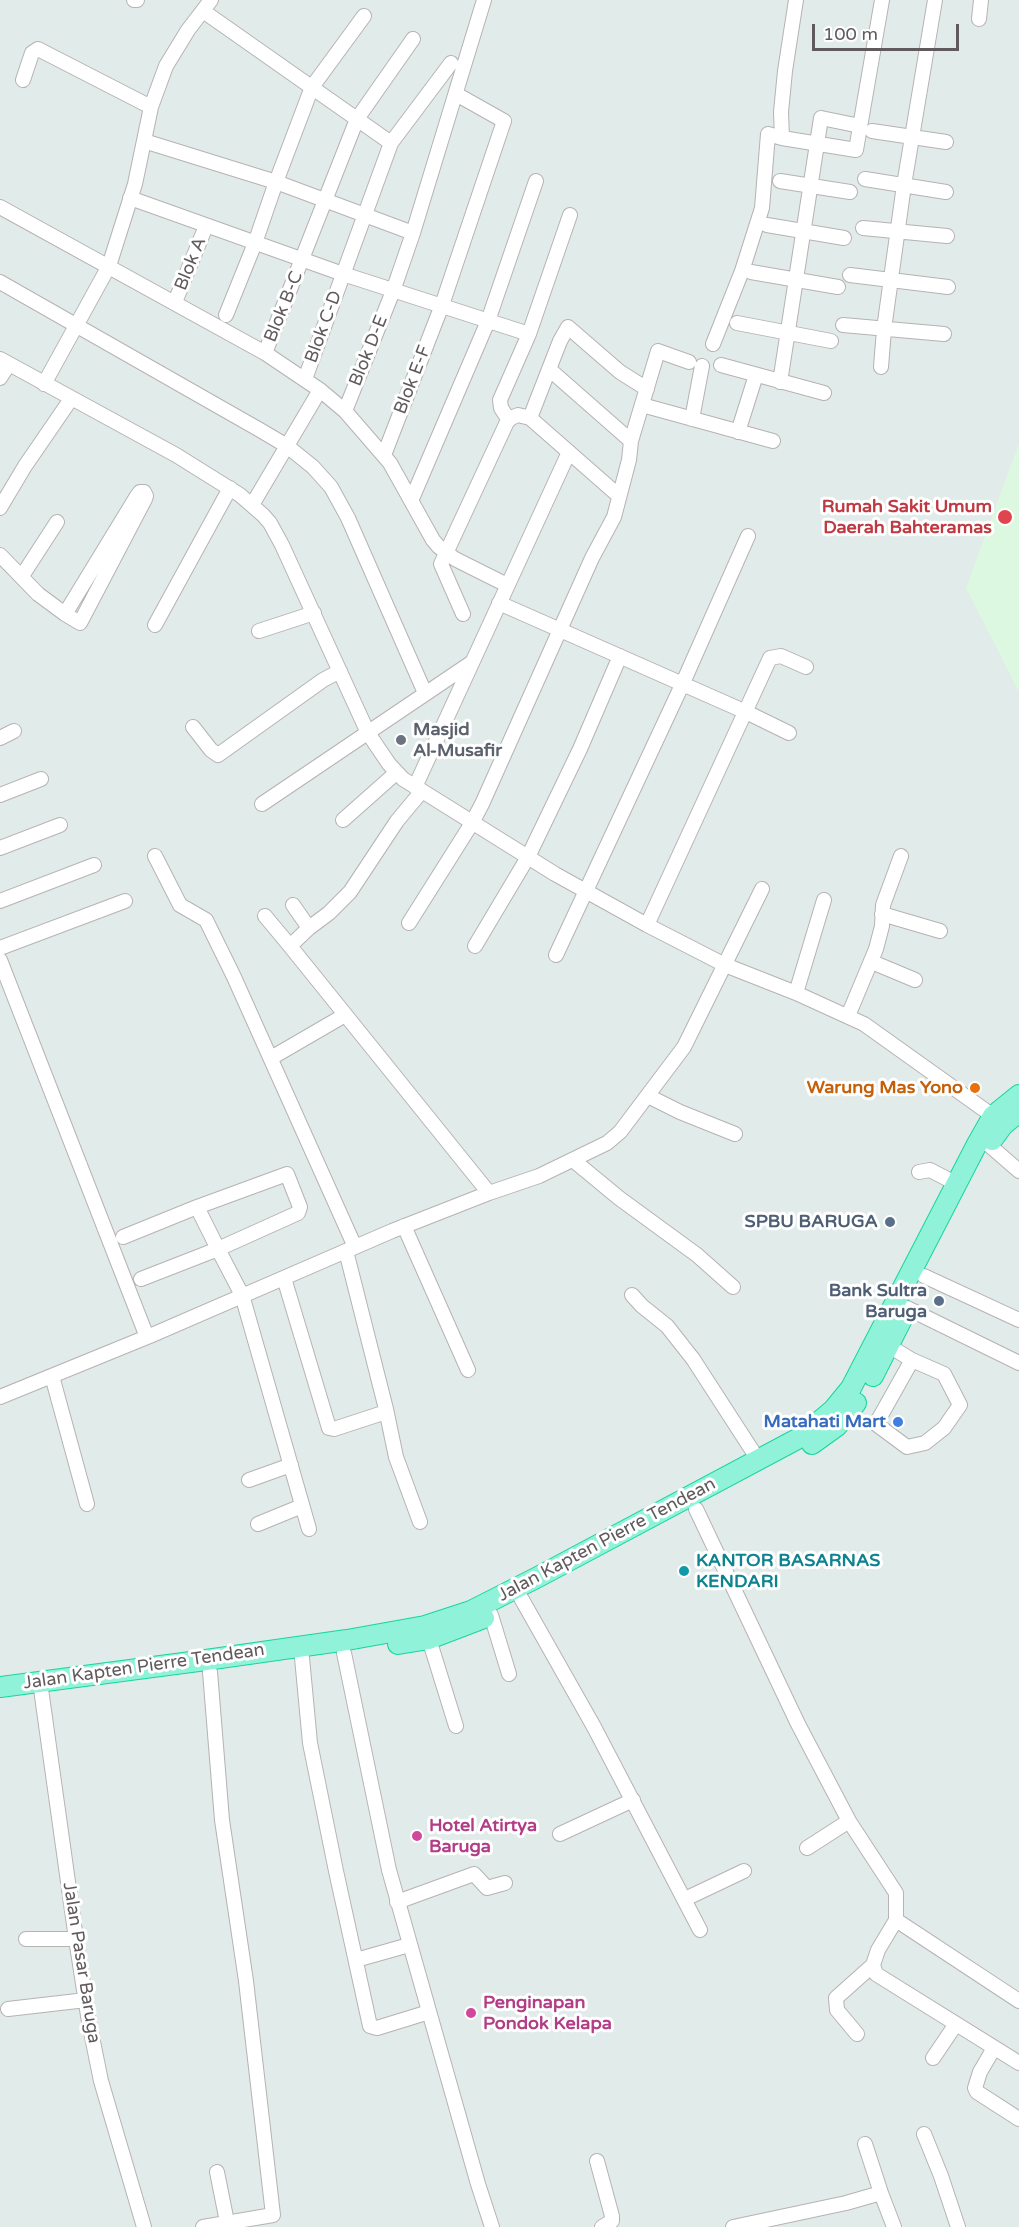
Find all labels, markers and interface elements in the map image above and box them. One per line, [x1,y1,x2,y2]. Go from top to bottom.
scale bar [815,12,962,50]
text: 100 m [823,23,878,45]
street label: Blok A [171,234,211,294]
street label: Blok B-C [260,268,308,346]
street label: Blok C-D [301,288,347,366]
street label: Blok D-E [345,312,393,390]
street label: Blok E-F [390,343,436,417]
place label: Rumah Sakit Umum Daerah Bahteramas [822,496,992,538]
marker: Rumah Sakit Umum Daerah Bahteramas [996,508,1014,526]
place label: Masjid Al-Musafir [413,719,502,762]
marker: Masjid Al-Musafir [394,733,408,747]
place label: Warung Mas Yono [807,1077,963,1099]
marker: Warung Mas Yono [968,1081,982,1095]
place label: SPBU BARUGA [745,1211,878,1233]
marker: SPBU BARUGA [883,1215,897,1229]
place label: Bank Sultra Baruga [829,1280,927,1322]
marker: Bank Sultra Baruga [932,1294,946,1308]
place label: Matahati Mart [764,1411,886,1433]
marker: Matahati Mart [891,1415,905,1429]
street label: Jalan Kapten Pierre Tendean [494,1473,720,1607]
place label: KANTOR BASARNAS KENDARI [696,1550,880,1592]
marker: KANTOR BASARNAS KENDARI [677,1564,691,1578]
street label: Jalan Kapten Pierre Tendean [22,1639,266,1695]
place label: Hotel Atirtya Baruga [429,1815,537,1858]
marker: Hotel Atirtya Baruga [410,1829,424,1843]
street label: Jalan Pasar Baruga [58,1881,104,2045]
place label: Penginapan Pondok Kelapa [483,1992,612,2034]
marker: Penginapan Pondok Kelapa [464,2006,478,2020]

